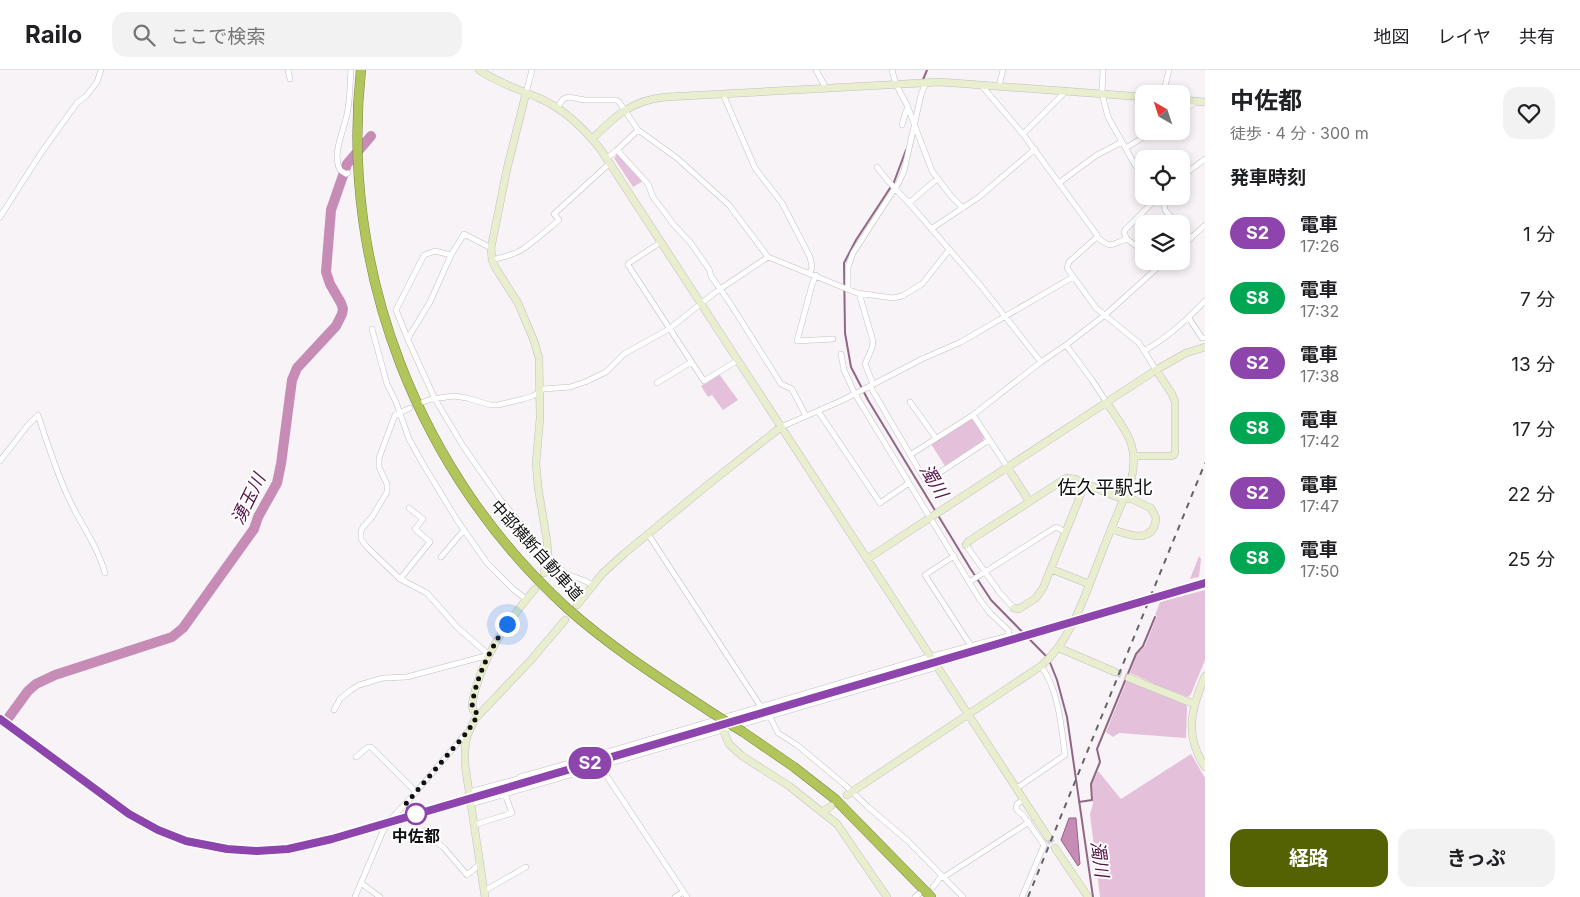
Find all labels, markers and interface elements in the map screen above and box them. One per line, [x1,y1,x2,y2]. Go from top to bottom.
search box [112,12,462,57]
text: Railo [25,20,82,49]
icon: search [130,21,158,49]
text: ここで検索 [170,25,265,48]
text: 地図 [1374,26,1410,47]
text: レイヤ [1438,26,1491,47]
text: 共有 [1519,26,1555,47]
north arrow [1135,85,1190,140]
map controls [1135,85,1190,270]
text: 中佐都 [1230,86,1302,115]
button: heart [1503,87,1555,139]
text: 徒歩 · 4 分 · 300 m [1230,123,1369,143]
button: locate [1135,150,1190,205]
text: 発車時刻 [1230,166,1306,189]
text: 電車 [1300,213,1338,236]
button: layers [1135,215,1190,270]
text: S2 [1246,222,1269,243]
text: 1 分 [1523,223,1555,246]
text: 17:26 [1300,236,1339,256]
text: 電車 [1300,278,1338,301]
text: S8 [1246,287,1269,308]
text: 7 分 [1520,288,1555,311]
text: 17:32 [1300,301,1339,321]
text: 電車 [1300,343,1338,366]
text: S2 [1246,352,1269,373]
text: 13 分 [1511,353,1555,376]
text: 17:38 [1300,366,1339,386]
text: 電車 [1300,408,1338,431]
text: S8 [1246,417,1269,438]
text: 17 分 [1512,418,1555,441]
text: 17:42 [1300,431,1340,451]
water label: 濁川 [916,460,953,504]
water label: 湧玉川 [227,468,270,528]
text: 電車 [1300,473,1338,496]
district label: 佐久平駅北 [1057,476,1153,499]
text: S2 [1246,482,1269,503]
text: 22 分 [1507,483,1555,506]
street label: 中部横断自動車道 [487,496,587,604]
text: 17:47 [1300,496,1339,516]
text: 電車 [1300,538,1338,561]
text: S8 [1246,547,1269,568]
text: 25 分 [1508,548,1555,571]
text: 17:50 [1300,561,1339,581]
your location [495,612,520,637]
line badge: S2 [568,747,612,779]
text: S2 [578,752,602,773]
marker: 中佐都 [405,803,427,825]
place label: 中佐都 [392,826,440,846]
button: 経路 [1230,829,1388,887]
button: きっぷ [1398,829,1555,887]
water label: 濁川 [1087,840,1113,880]

